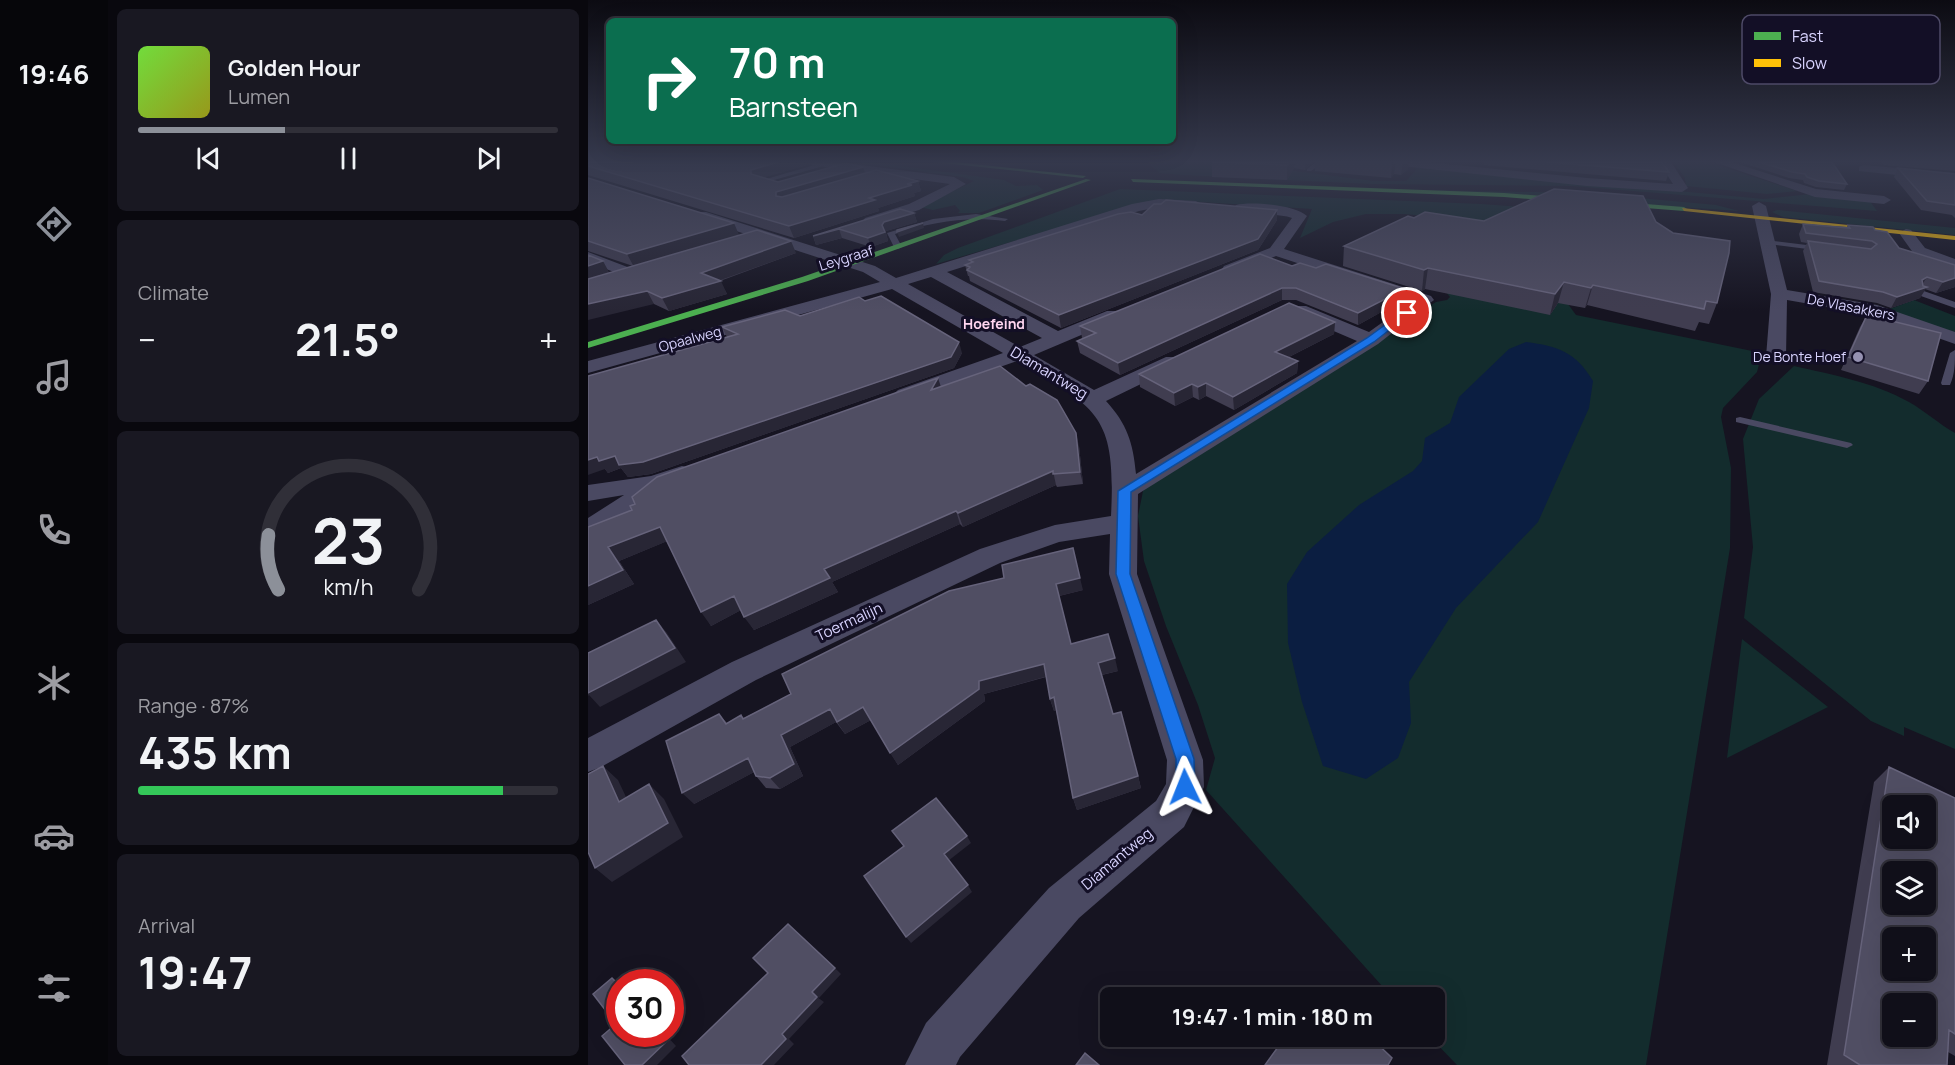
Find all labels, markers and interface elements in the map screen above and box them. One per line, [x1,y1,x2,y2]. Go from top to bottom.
legend [1742,15,1940,84]
text: Fast [1792,25,1823,47]
text: 70 m [729,33,825,91]
icon: right [630,42,708,120]
text: Slow [1792,52,1827,74]
text: Golden Hour [228,53,361,83]
text: 19:46 [18,55,90,92]
text: Lumen [228,83,290,110]
text: Barnsteen [729,88,858,125]
icon: previous [192,142,225,175]
icon: pause [332,142,365,175]
icon: next [472,142,505,175]
icon: directions [33,203,75,245]
street label: Leygraaf [816,240,875,275]
text: Climate [138,279,209,306]
pin [1381,287,1432,338]
street label: De Vlasakkers [1806,289,1896,324]
icon: arrive [1390,296,1423,329]
text: 21.5° [295,308,400,370]
district label: Hoefeind [963,314,1025,333]
text: − [138,317,156,362]
text: + [539,317,558,362]
street label: Opaalweg [656,321,723,356]
street label: Diamantweg [1007,341,1092,404]
place label: De Bonte Hoef [1753,347,1846,366]
marker: De Bonte Hoef [1851,350,1865,364]
icon: music [33,356,75,398]
text: 23 [311,497,385,583]
icon: phone [33,509,75,551]
text: km/h [323,572,373,601]
street label: Toermalijn [812,597,886,646]
icon: climate [33,662,75,704]
text: Range · 87% [138,692,249,719]
text: 435 km [138,721,292,783]
position arrow [1153,755,1217,819]
map controls [1882,795,1936,1047]
button: sound [1882,795,1936,849]
icon: car [33,815,75,857]
street label: Diamantweg [1077,823,1157,895]
button: layers [1882,861,1936,915]
text: Arrival [138,912,195,939]
button: + [1882,927,1936,981]
text: 19:47 [138,941,252,1003]
icon: filters [33,967,75,1009]
speed limit sign: 30 [606,969,684,1047]
button: − [1882,993,1936,1047]
text: 19:47 · 1 min · 180 m [1172,1002,1373,1032]

